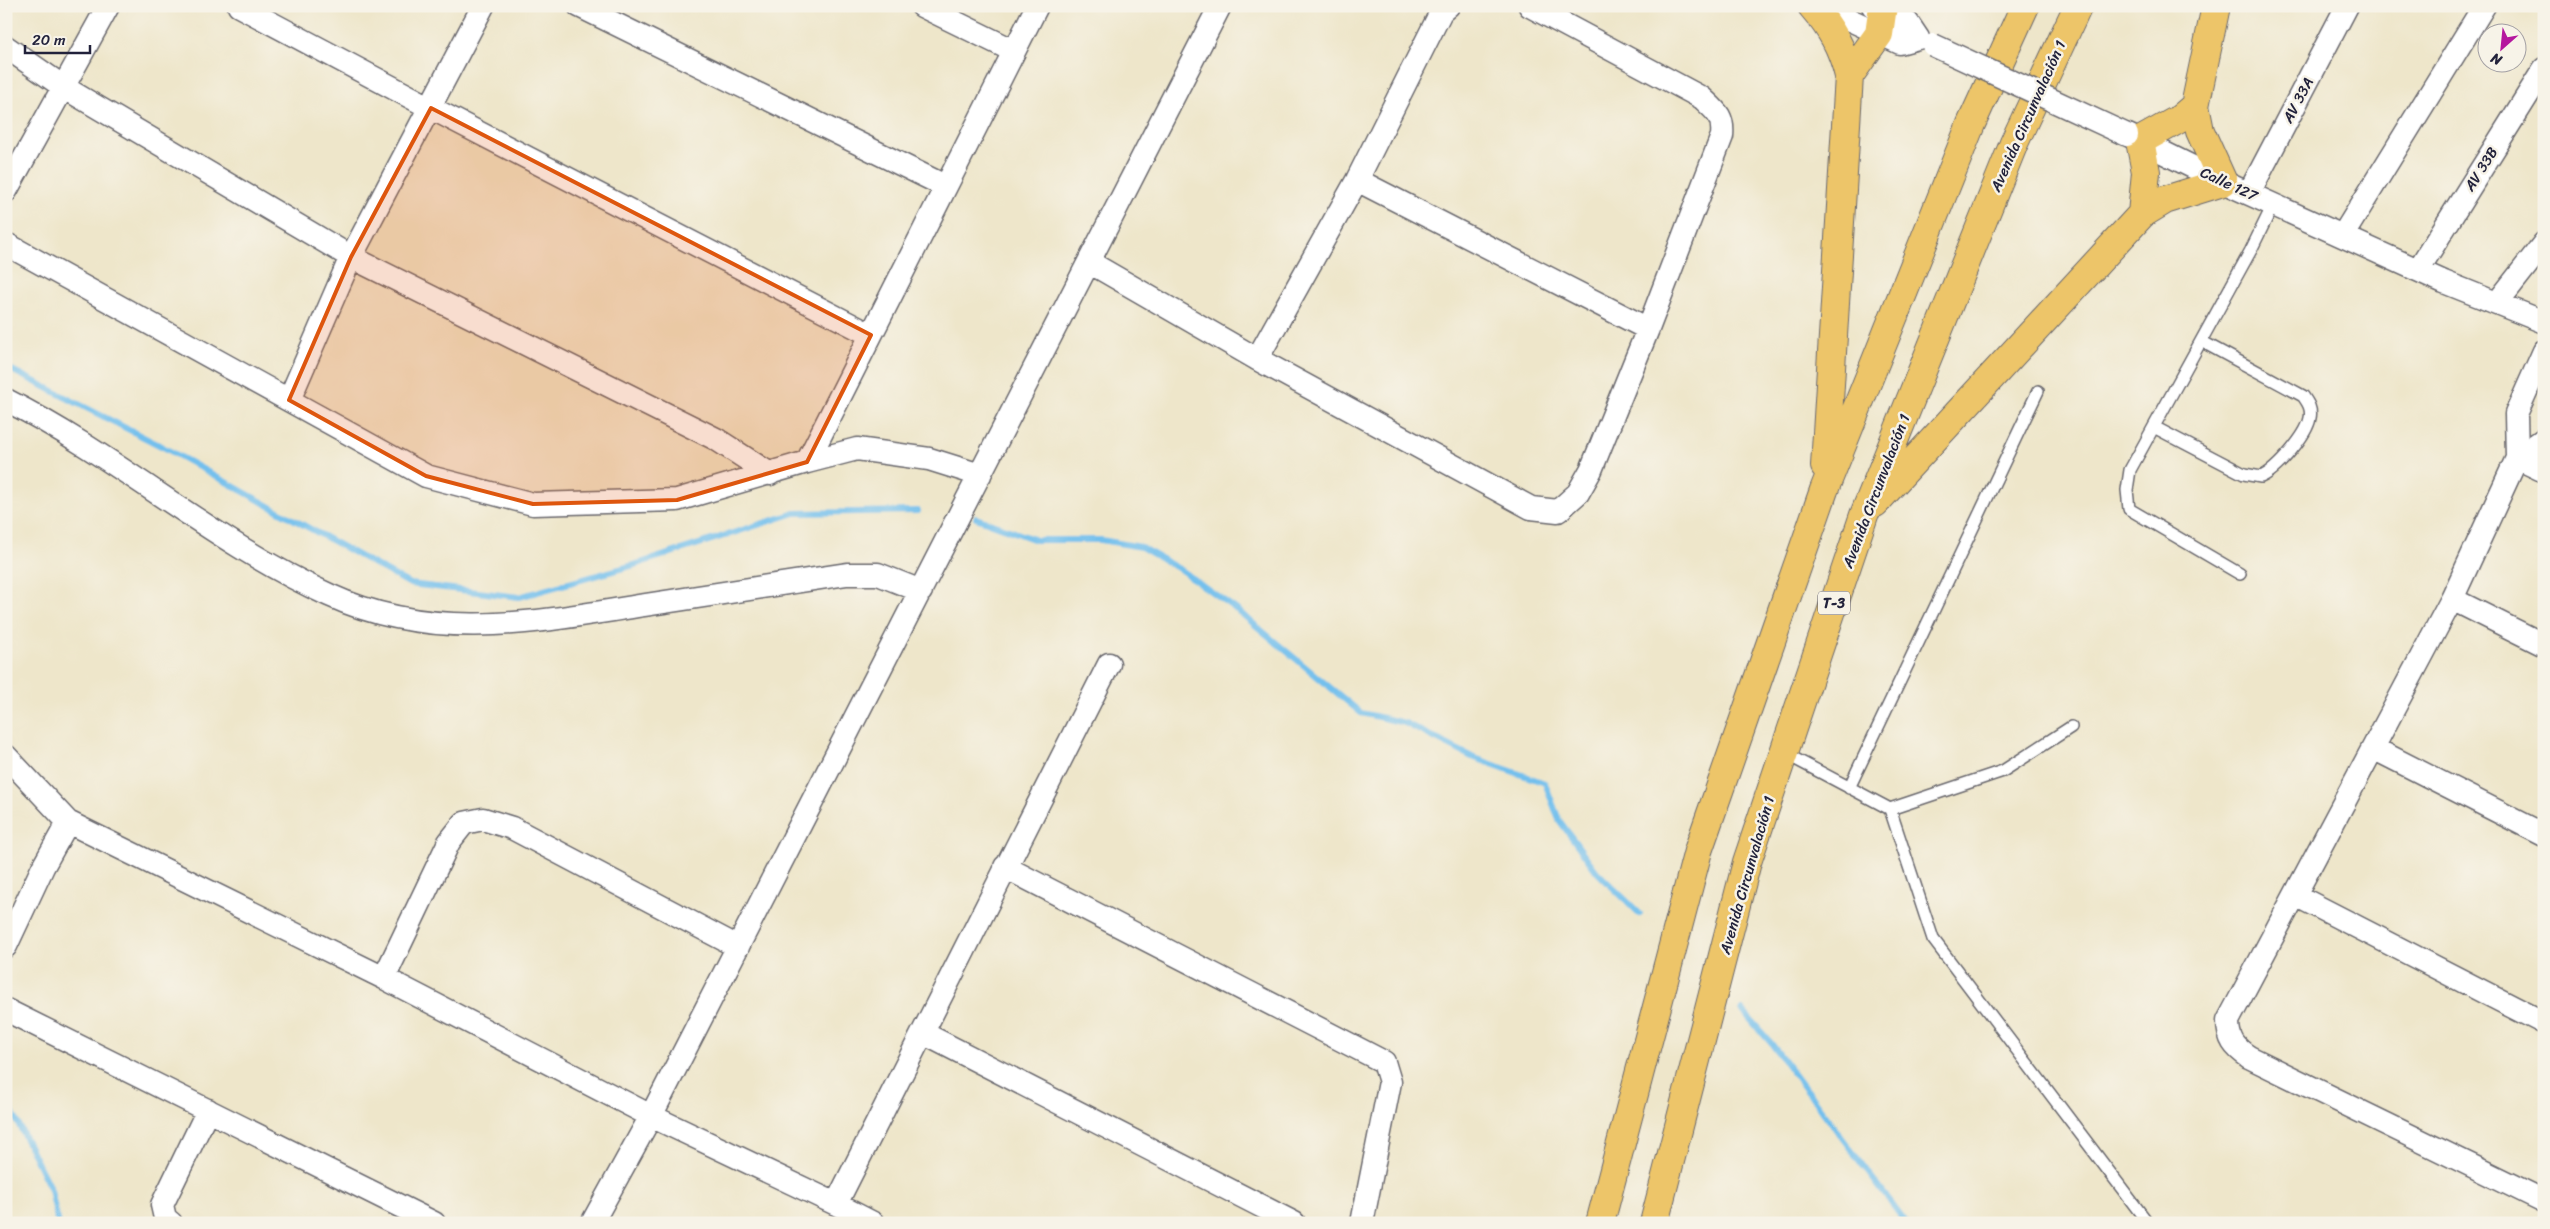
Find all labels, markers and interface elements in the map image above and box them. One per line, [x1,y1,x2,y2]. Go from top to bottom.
scale bar [25,22,90,54]
north arrow [2478,22,2528,72]
text: 20 m [32,27,66,53]
street label: Avenida Circunvalación 1 [1982,36,2073,197]
text: N [2486,46,2507,73]
street label: AV 33A [2275,72,2321,129]
street label: AV 33B [2457,141,2505,197]
street label: Calle 127 [2196,159,2263,209]
street label: Avenida Circunvalación 1 [1834,410,1917,573]
road number: T-3 [1818,592,1850,614]
street label: Avenida Circunvalación 1 [1712,793,1782,958]

